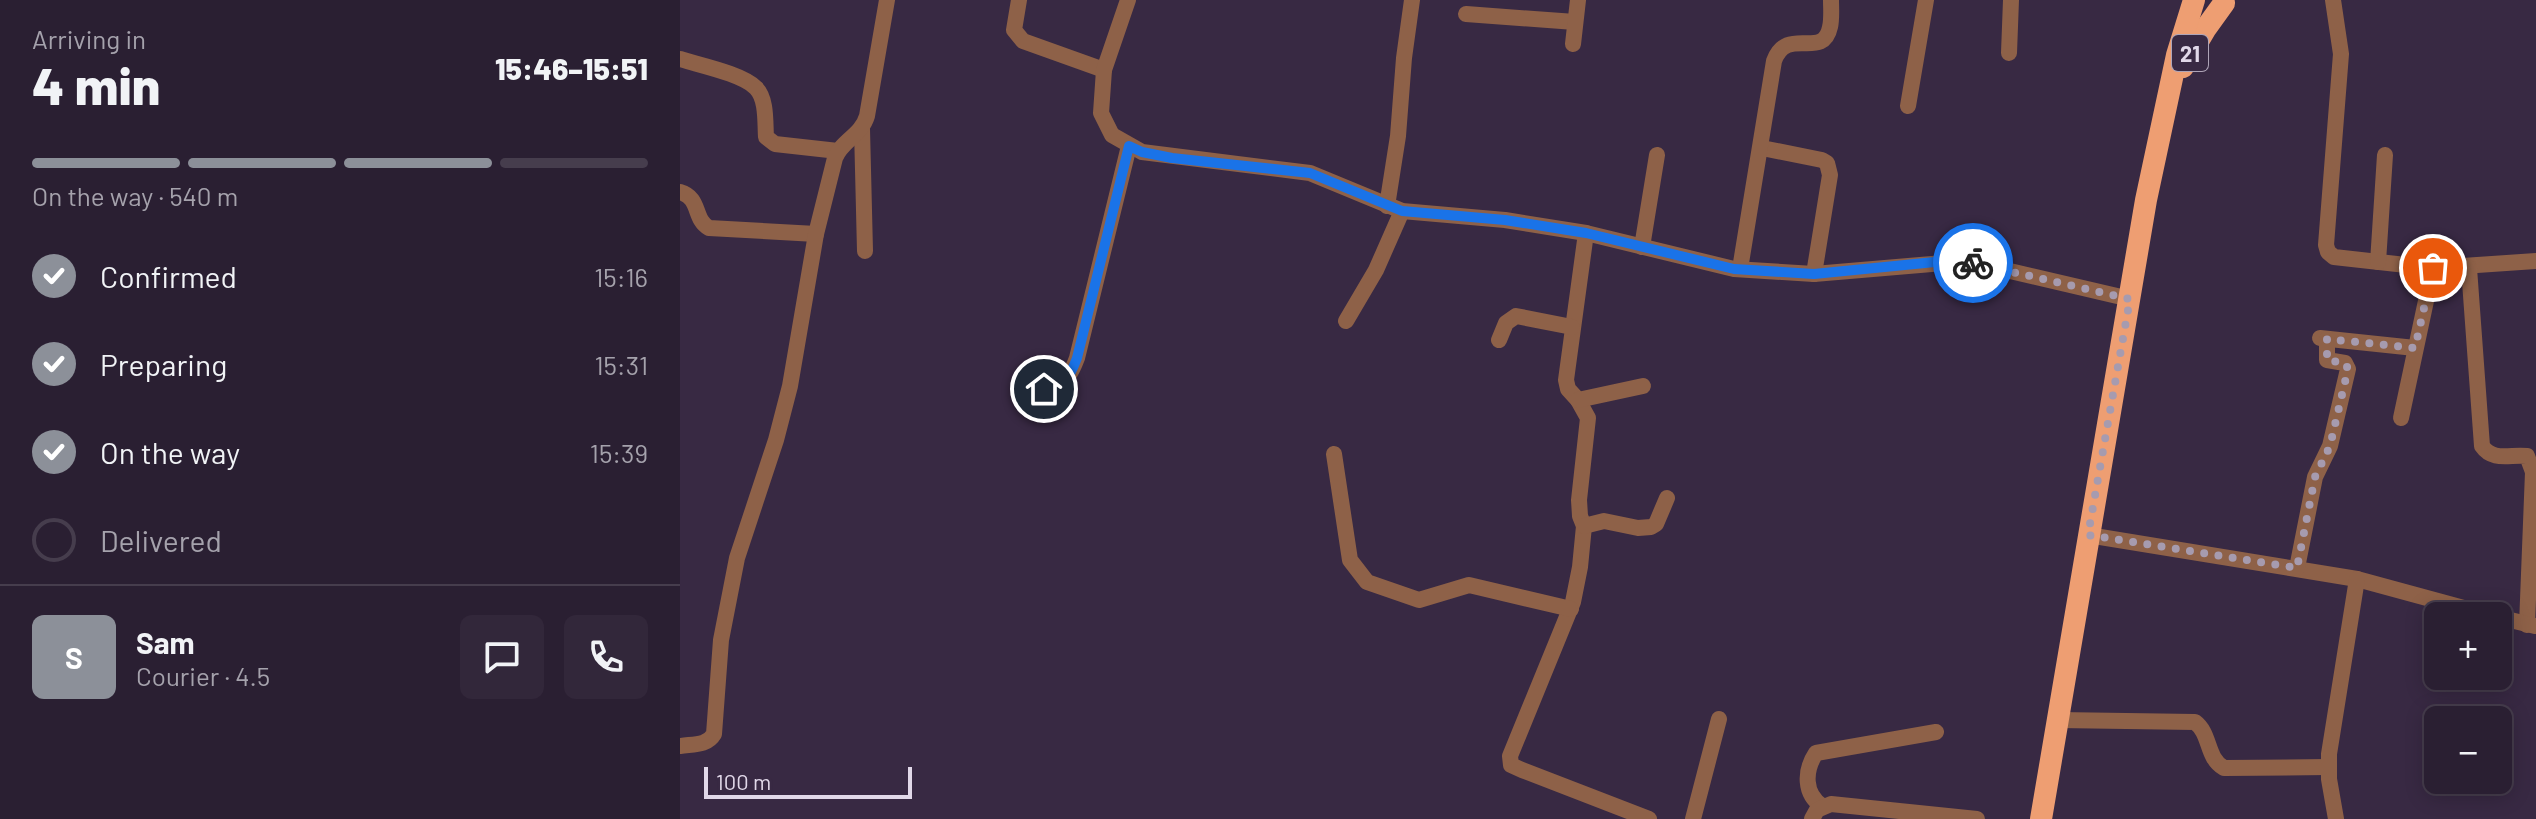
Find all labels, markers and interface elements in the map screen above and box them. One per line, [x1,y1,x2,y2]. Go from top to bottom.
text: Arriving in [32,23,146,54]
road number: 21 [2172,35,2208,71]
text: 15:46–15:51 [495,50,648,86]
text: 4 min [32,53,160,115]
text: On the way · 540 m [32,180,238,211]
courier [1933,223,2013,303]
pin [2399,234,2467,302]
icon: bike [1951,241,1995,285]
icon: bag [2411,246,2455,290]
icon: check [32,254,76,298]
text: Confirmed [100,258,237,294]
text: 15:16 [594,261,648,292]
icon: check [32,342,76,386]
text: Preparing [100,346,227,382]
text: 15:31 [594,349,648,380]
pin [1010,355,1078,423]
icon: home [1022,367,1066,411]
icon: check [32,430,76,474]
text: On the way [100,434,240,470]
text: 15:39 [590,437,648,468]
text: Delivered [100,522,222,558]
map controls [2424,602,2512,794]
button: + [2424,602,2512,690]
button: chat [460,615,544,699]
button: phone [564,615,648,699]
text: Sam [136,624,195,660]
text: S [65,639,83,675]
text: Courier · 4.5 [136,660,270,691]
button: − [2424,706,2512,794]
scale bar [704,763,912,799]
text: 100 m [716,768,771,794]

